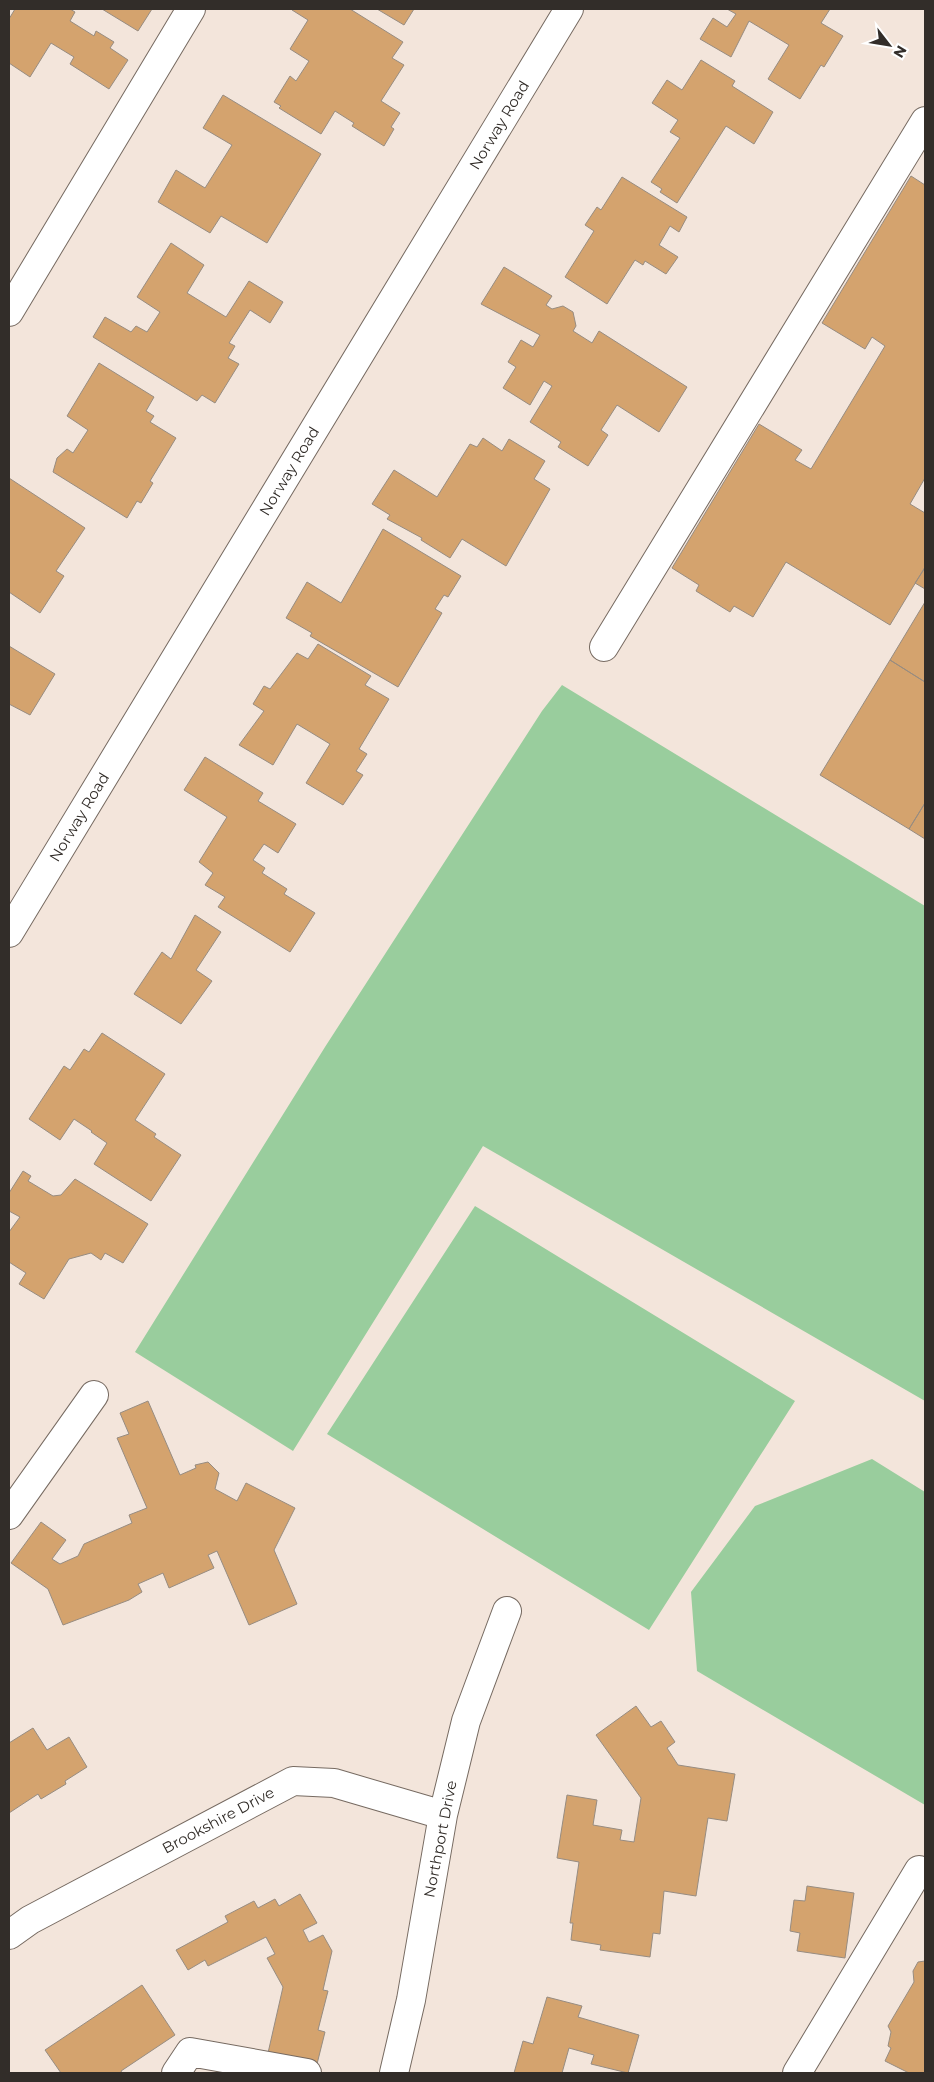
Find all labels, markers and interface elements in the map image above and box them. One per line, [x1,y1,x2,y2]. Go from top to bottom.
north arrow [864,20,914,70]
text: N [890,42,911,61]
street label: Norway Road [465,77,533,173]
street label: Norway Road [255,423,323,519]
street label: Norway Road [45,769,113,865]
street label: Northport Drive [419,1779,461,1899]
street label: Brookshire Drive [159,1782,277,1858]

